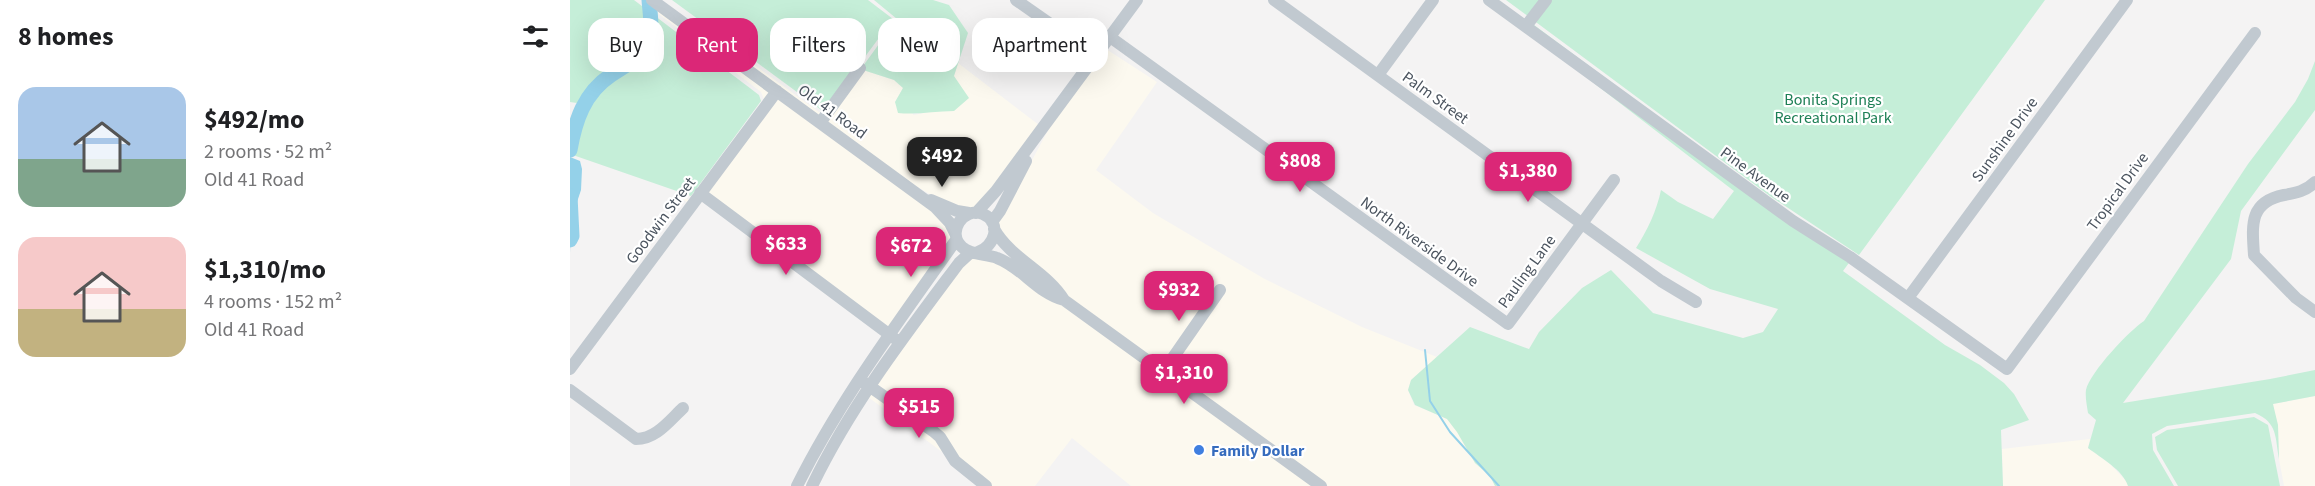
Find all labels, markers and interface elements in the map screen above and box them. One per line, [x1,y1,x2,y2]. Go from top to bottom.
text: 8 homes [18,18,113,55]
chip: Buy [588,18,664,72]
chip: Rent [676,18,758,72]
chip: Filters [770,18,866,72]
chip: New [878,18,960,72]
chip: Apartment [972,18,1108,72]
icon: filters [519,20,552,53]
street label: Palm Street [1398,66,1474,130]
street label: Old 41 Road [793,79,871,144]
park label: Bonita Springs Recreational Park [1774,89,1892,129]
street label: Sunshine Drive [1967,93,2043,186]
text: $492/mo [204,101,304,138]
icon: home [66,111,138,183]
pin: $492 [906,137,978,188]
text: 2 rooms · 52 m² [204,138,332,166]
text: $492 [921,142,963,170]
pin: $808 [1264,142,1336,193]
street label: Pine Avenue [1716,142,1795,208]
text: $808 [1279,147,1321,175]
street label: Tropical Drive [2082,148,2154,235]
pin: $1,380 [1479,152,1577,203]
text: $1,380 [1499,157,1557,185]
text: Old 41 Road [204,166,304,194]
street label: Goodwin Street [621,172,701,269]
street label: North Riverside Drive [1356,191,1483,292]
pin: $633 [750,225,822,276]
pin: $672 [875,227,947,278]
text: $633 [765,230,807,258]
street label: Pauling Lane [1493,230,1561,313]
text: $672 [890,232,932,260]
text: $1,310/mo [204,251,326,288]
icon: home [66,261,138,333]
pin: $932 [1143,271,1215,322]
text: $932 [1158,276,1200,304]
text: 4 rooms · 152 m² [204,288,342,316]
text: Old 41 Road [204,316,304,344]
pin: $1,310 [1135,354,1233,405]
text: $1,310 [1155,359,1213,387]
pin: $515 [883,388,955,439]
text: $515 [898,393,940,421]
place label: Family Dollar [1211,440,1305,462]
marker: Family Dollar [1192,443,1206,457]

